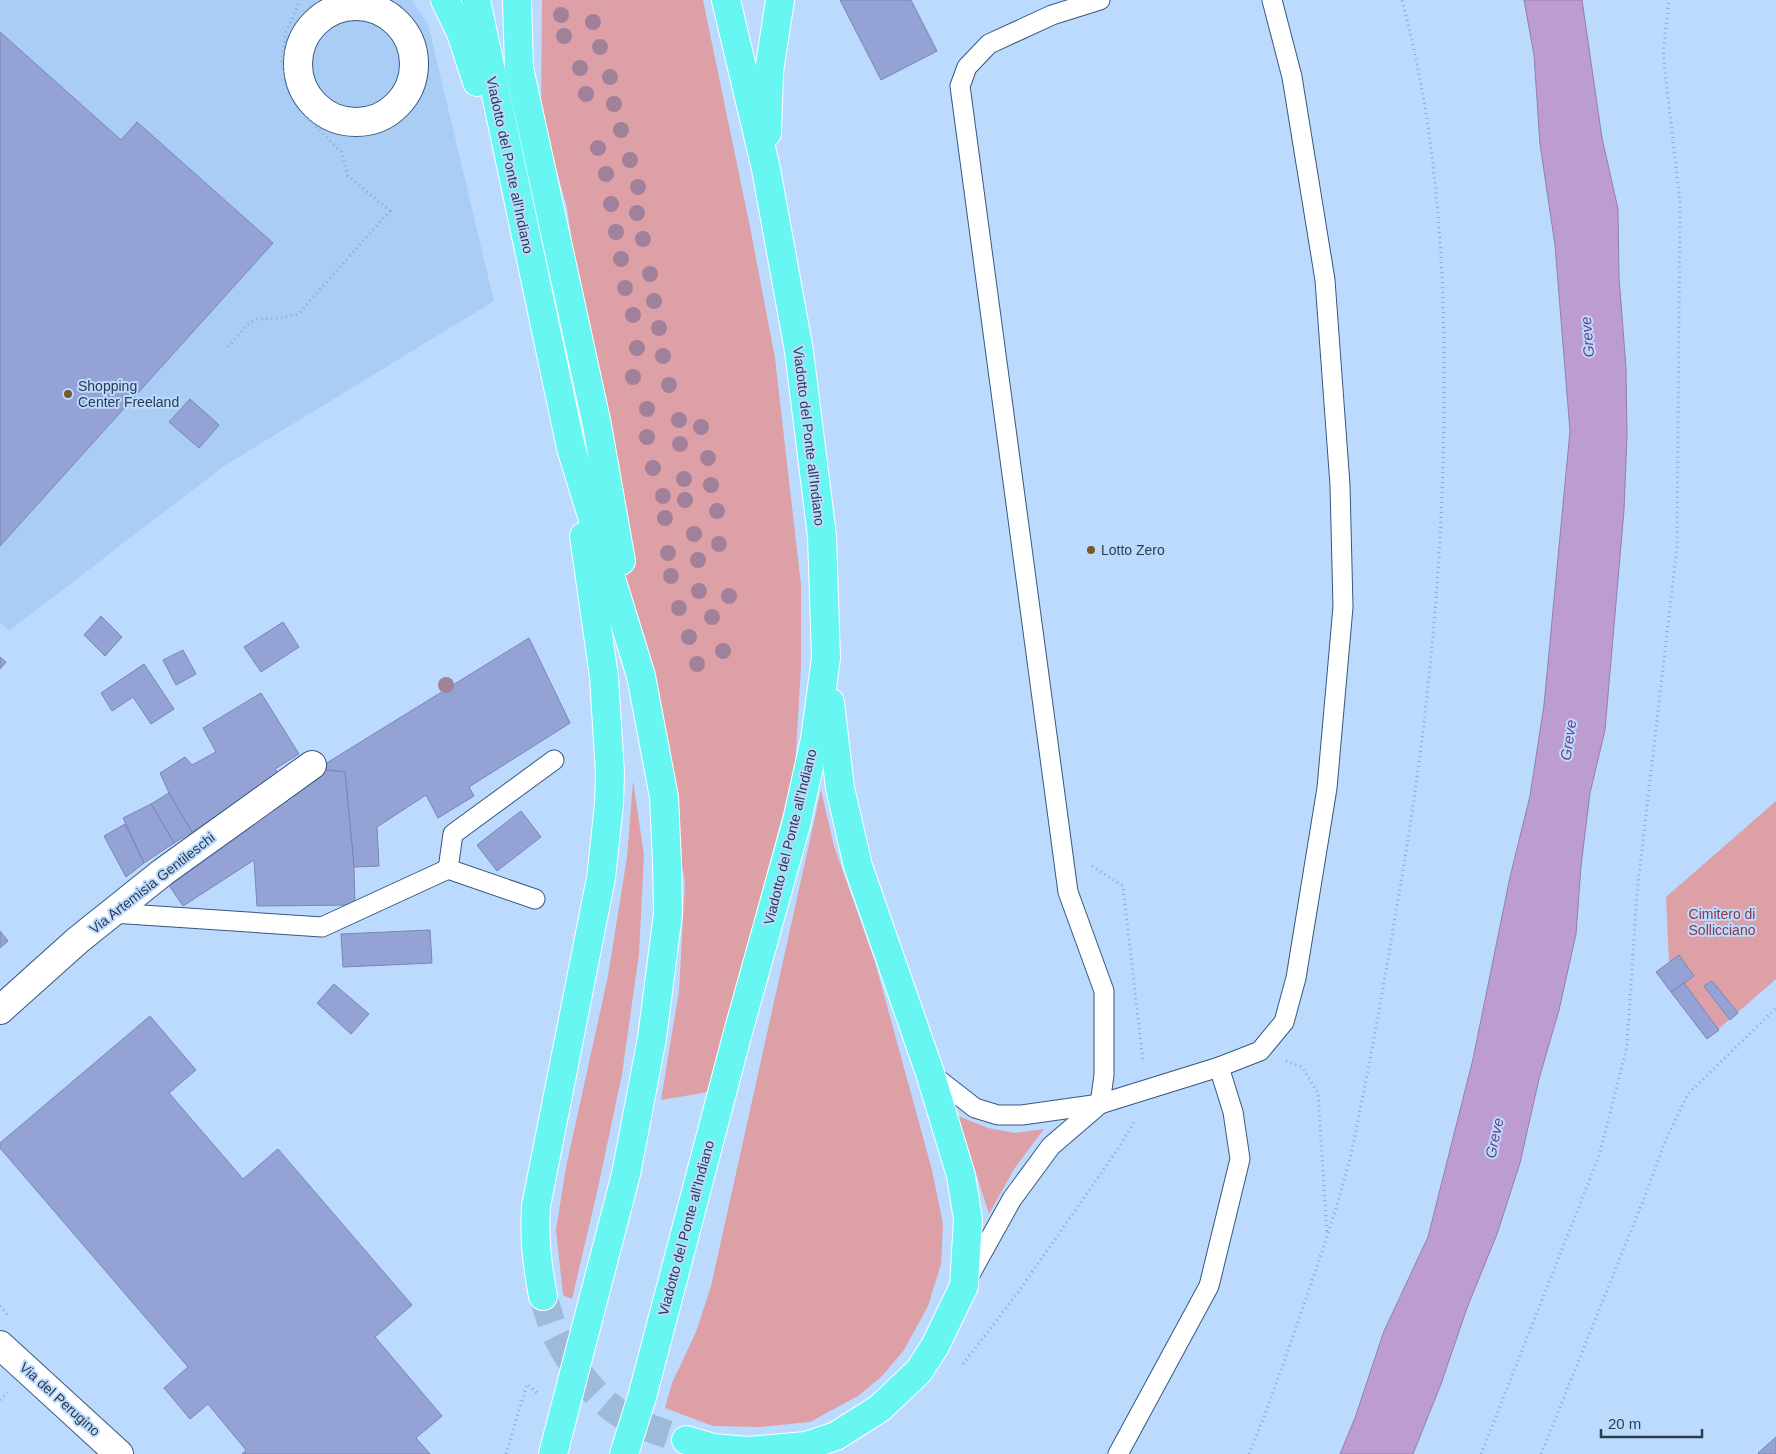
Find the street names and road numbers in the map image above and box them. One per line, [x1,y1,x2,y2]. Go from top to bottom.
street label: Viadotto del Ponte all'Indiano [483,75,537,255]
street label: Viadotto del Ponte all'Indiano [790,345,828,527]
street label: Viadotto del Ponte all'Indiano [760,747,820,927]
street label: Via Artemisia Gentileschi [86,829,218,937]
street label: Viadotto del Ponte all'Indiano [655,1138,717,1317]
street label: Via del Perugino [17,1359,104,1439]

